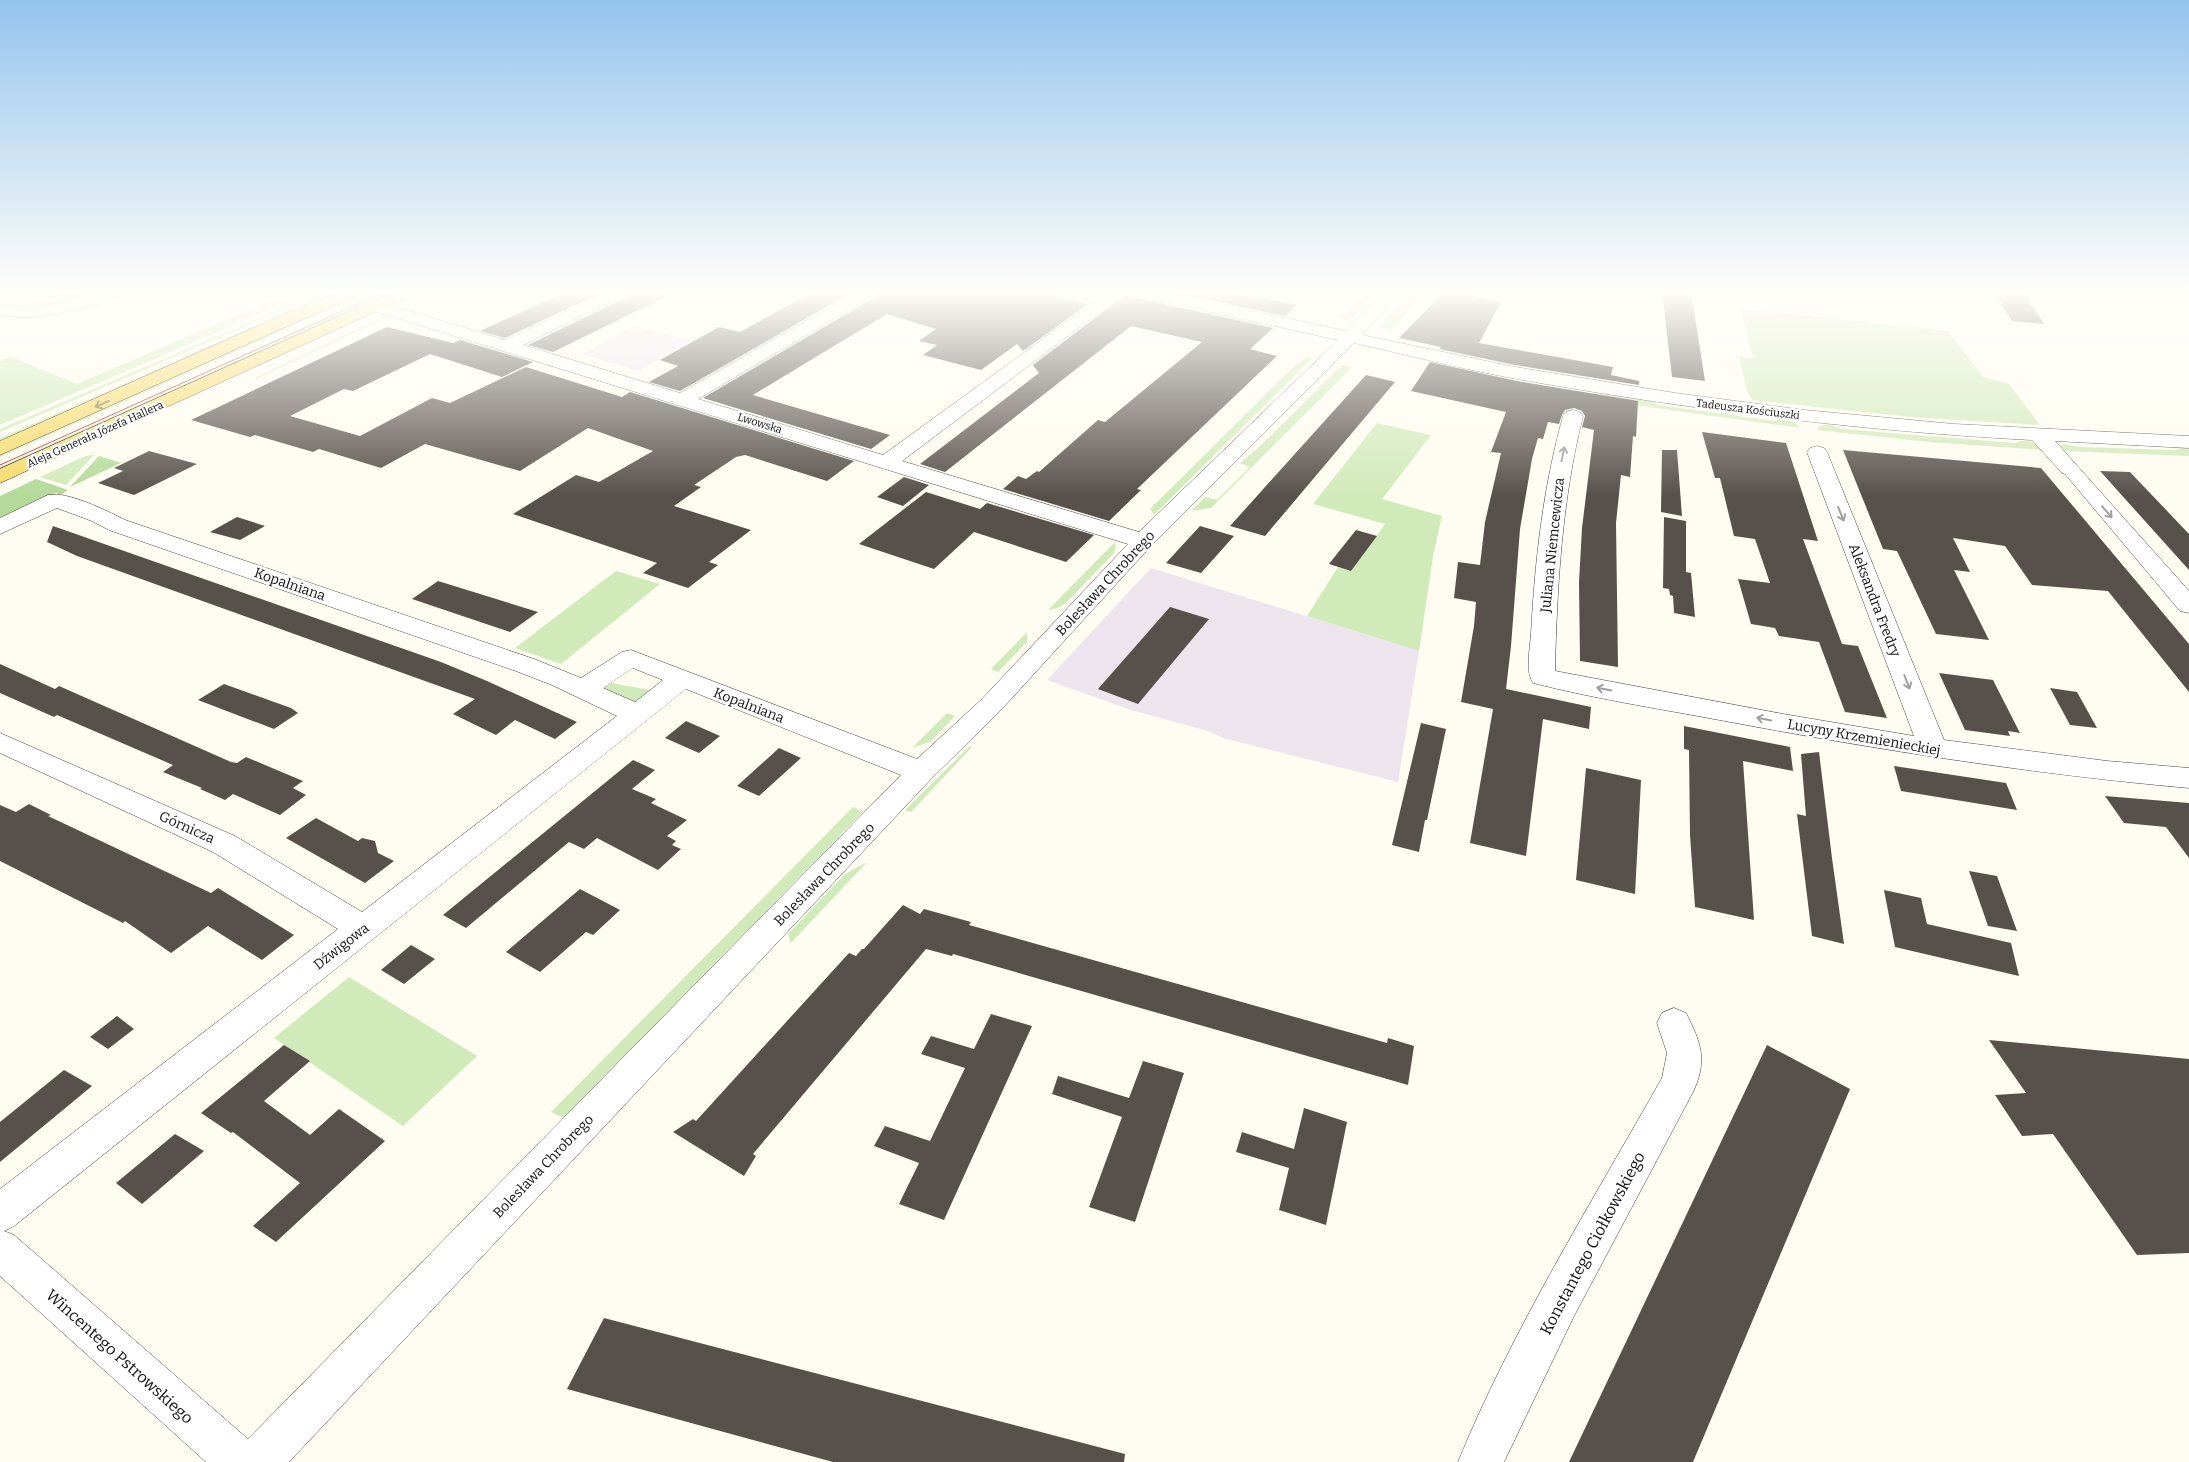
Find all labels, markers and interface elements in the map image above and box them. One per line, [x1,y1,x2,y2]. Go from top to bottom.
street label: Tadeusza Kościuszki [1695,397,1801,422]
street label: Aleja Generała Józefa Hallera [25,398,165,470]
one-way arrow [95,399,110,409]
street label: Lwowska [736,411,784,436]
one-way arrow [1559,447,1568,463]
street label: Juliana Niemcewicza [1537,476,1568,614]
one-way arrow [1837,506,1846,521]
one-way arrow [2101,506,2113,519]
street label: Bolesława Chrobrego [1052,527,1158,639]
street label: Aleksandra Fredry [1845,541,1904,660]
street label: Kopalniana [252,564,328,605]
one-way arrow [1903,674,1912,689]
one-way arrow [1597,683,1613,693]
street label: Kopalniana [711,684,787,727]
one-way arrow [1756,714,1772,724]
street label: Lucyny Krzemienieckiej [1786,716,1942,759]
street label: Górnicza [156,808,217,847]
street label: Bolesława Chrobrego [771,819,878,930]
street label: Dźwigowa [310,919,373,973]
street label: Bolesława Chrobrego [490,1111,597,1222]
street label: Konstantego Ciołkowskiego [1536,1148,1649,1338]
street label: Wincentego Pstrowskiego [42,1285,197,1428]

